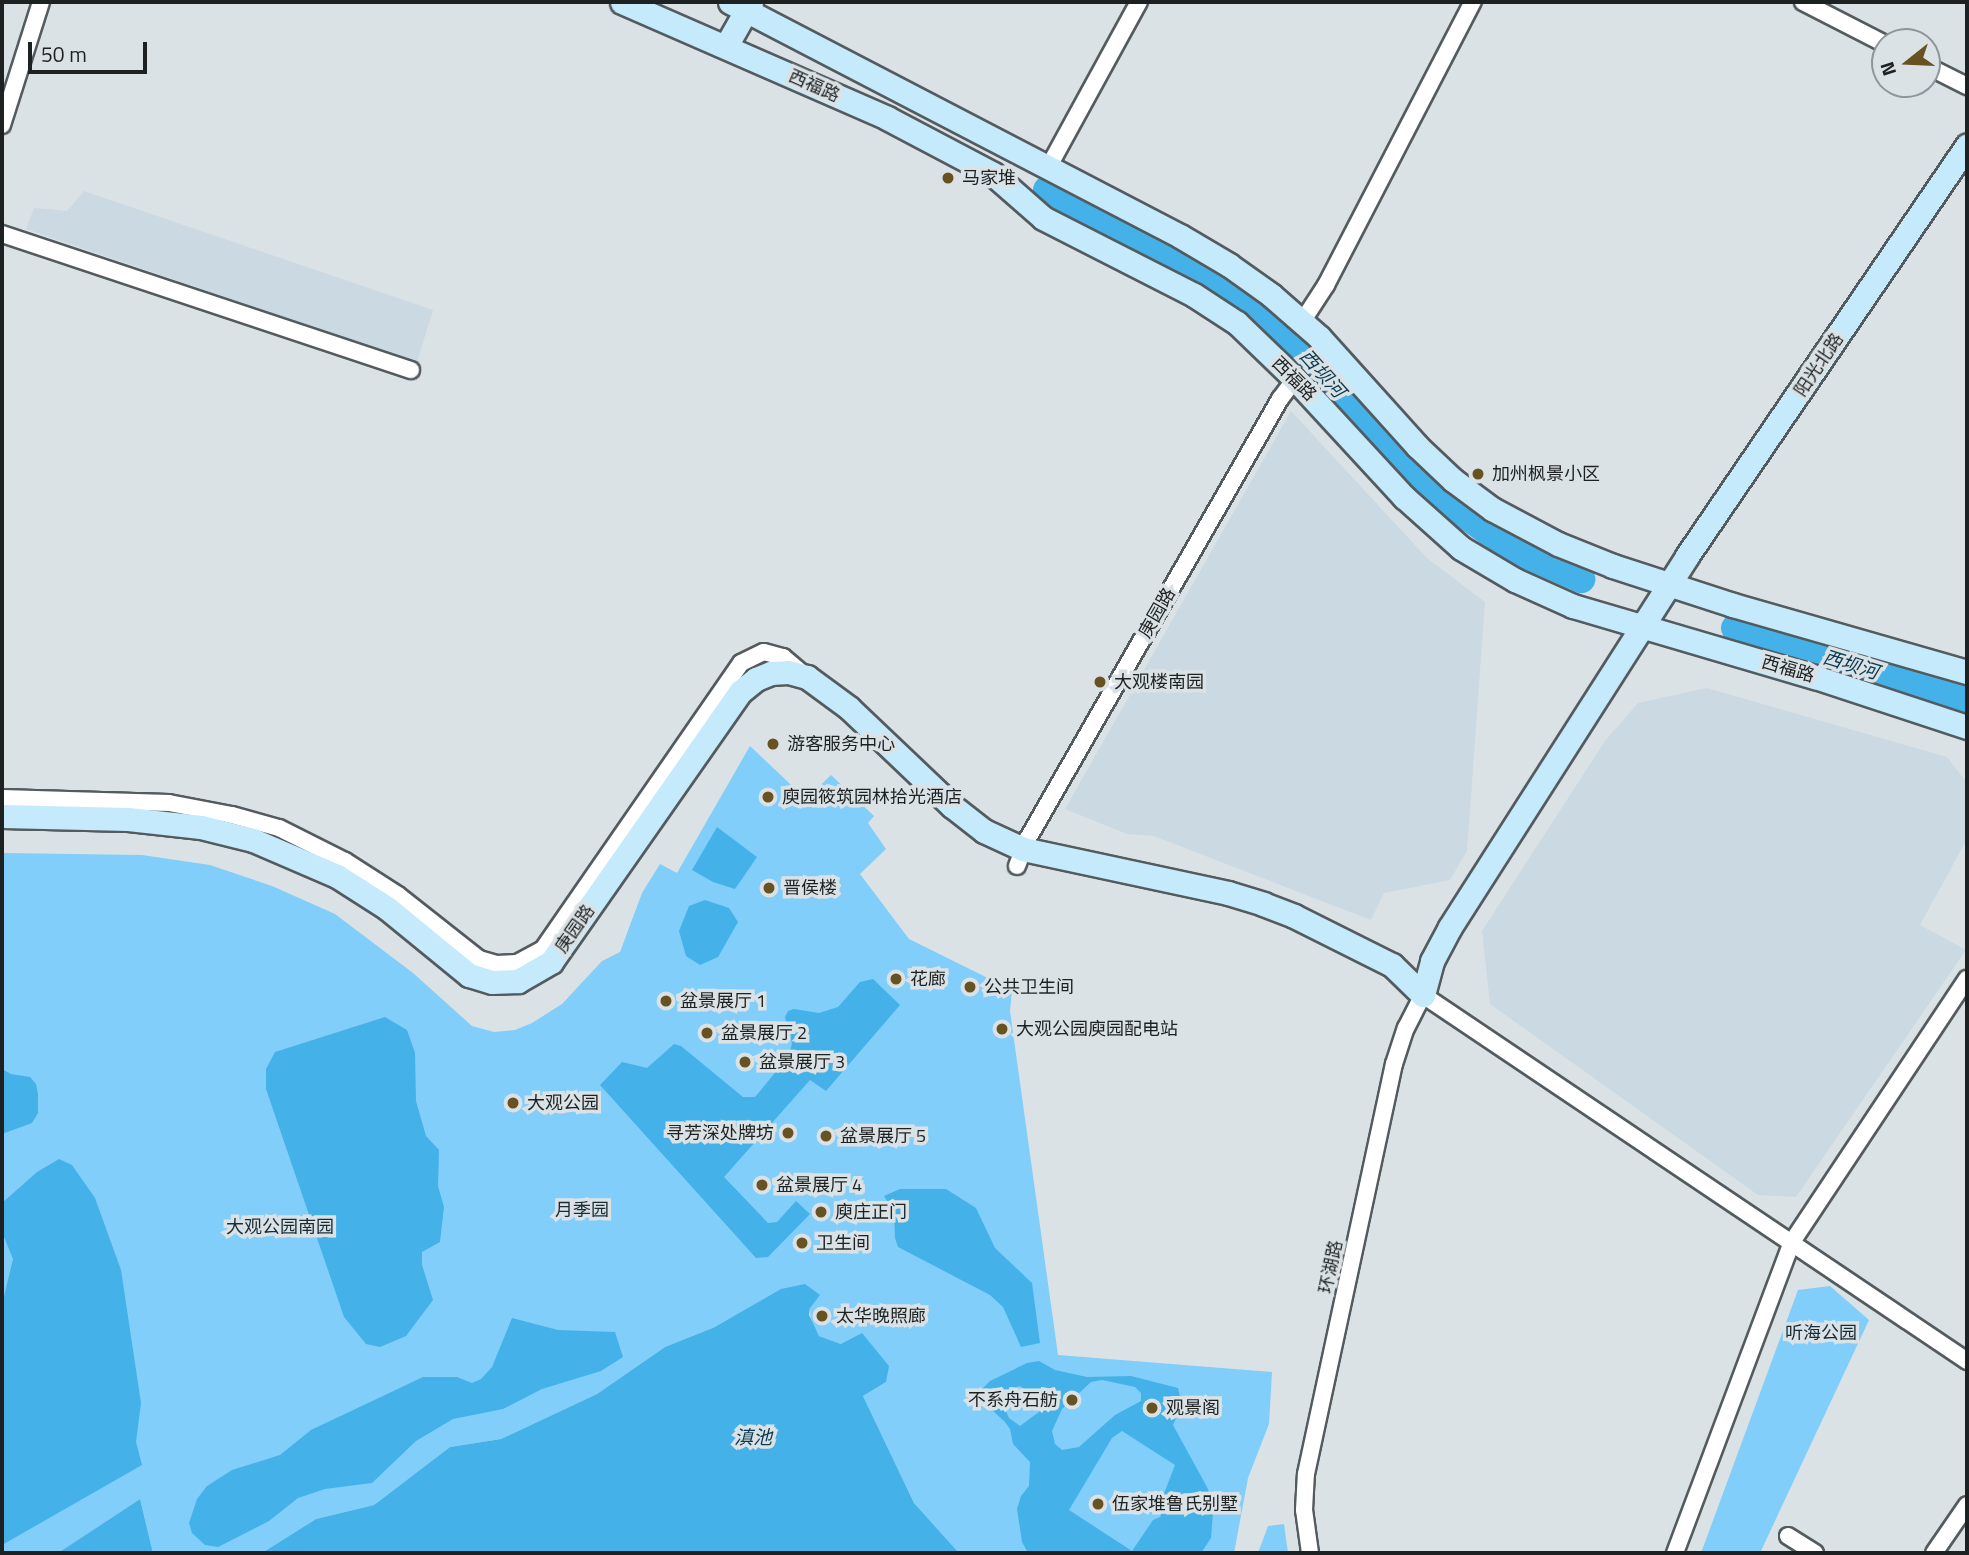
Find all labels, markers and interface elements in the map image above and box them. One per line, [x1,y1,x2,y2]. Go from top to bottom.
scale bar [32,28,150,72]
north arrow [1871,28,1941,98]
text: 50 m [41,38,87,70]
text: N [1872,58,1903,80]
street label: 西福路 [785,65,843,107]
place label: 马家堆 [962,167,1016,189]
marker: 马家堆 [940,170,956,186]
street label: 阳光北路 [1790,329,1848,401]
water label: 西坝河 [1295,344,1351,402]
street label: 西福路 [1267,352,1321,406]
place label: 加州枫景小区 [1492,463,1600,485]
marker: 加州枫景小区 [1470,466,1486,482]
street label: 庚园路 [1134,584,1180,642]
water label: 西坝河 [1820,645,1882,683]
street label: 西福路 [1759,651,1817,687]
place label: 大观楼南园 [1114,671,1204,693]
marker: 大观楼南园 [1092,674,1108,690]
place label: 游客服务中心 [787,733,895,755]
marker: 游客服务中心 [765,736,781,752]
place label: 庾园筱筑园林拾光酒店 [782,786,962,808]
marker: 庾园筱筑园林拾光酒店 [760,789,776,805]
place label: 晋侯楼 [783,877,837,899]
marker: 晋侯楼 [761,880,777,896]
street label: 庚园路 [551,901,599,957]
place label: 花廊 [910,968,946,990]
marker: 花廊 [888,971,904,987]
place label: 公共卫生间 [984,976,1074,998]
marker: 公共卫生间 [962,979,978,995]
place label: 盆景展厅 1 [680,990,766,1012]
marker: 盆景展厅 1 [658,993,674,1009]
place label: 大观公园庾园配电站 [1016,1018,1178,1040]
marker: 大观公园庾园配电站 [994,1021,1010,1037]
place label: 盆景展厅 2 [721,1022,807,1044]
marker: 盆景展厅 2 [699,1025,715,1041]
place label: 盆景展厅 3 [759,1051,845,1073]
marker: 盆景展厅 3 [737,1054,753,1070]
place label: 大观公园 [527,1092,599,1114]
marker: 大观公园 [505,1095,521,1111]
place label: 寻芳深处牌坊 [666,1122,774,1144]
marker: 寻芳深处牌坊 [780,1125,796,1141]
place label: 盆景展厅 5 [840,1125,926,1147]
marker: 盆景展厅 5 [818,1128,834,1144]
place label: 盆景展厅 4 [776,1174,862,1196]
marker: 盆景展厅 4 [754,1177,770,1193]
park label: 月季园 [555,1199,609,1221]
place label: 庾庄正门 [835,1201,907,1223]
marker: 庾庄正门 [813,1204,829,1220]
park label: 大观公园南园 [226,1216,334,1238]
place label: 卫生间 [816,1232,870,1254]
marker: 卫生间 [794,1235,810,1251]
street label: 环湖路 [1315,1238,1347,1296]
place label: 太华晚照廊 [836,1305,926,1327]
marker: 太华晚照廊 [814,1308,830,1324]
park label: 听海公园 [1785,1322,1857,1344]
place label: 不系舟石舫 [968,1389,1058,1411]
marker: 不系舟石舫 [1064,1392,1080,1408]
place label: 观景阁 [1166,1397,1220,1419]
marker: 观景阁 [1144,1400,1160,1416]
water label: 滇池 [734,1426,772,1448]
place label: 伍家堆鲁氏别墅 [1112,1493,1238,1515]
marker: 伍家堆鲁氏别墅 [1090,1496,1106,1512]

